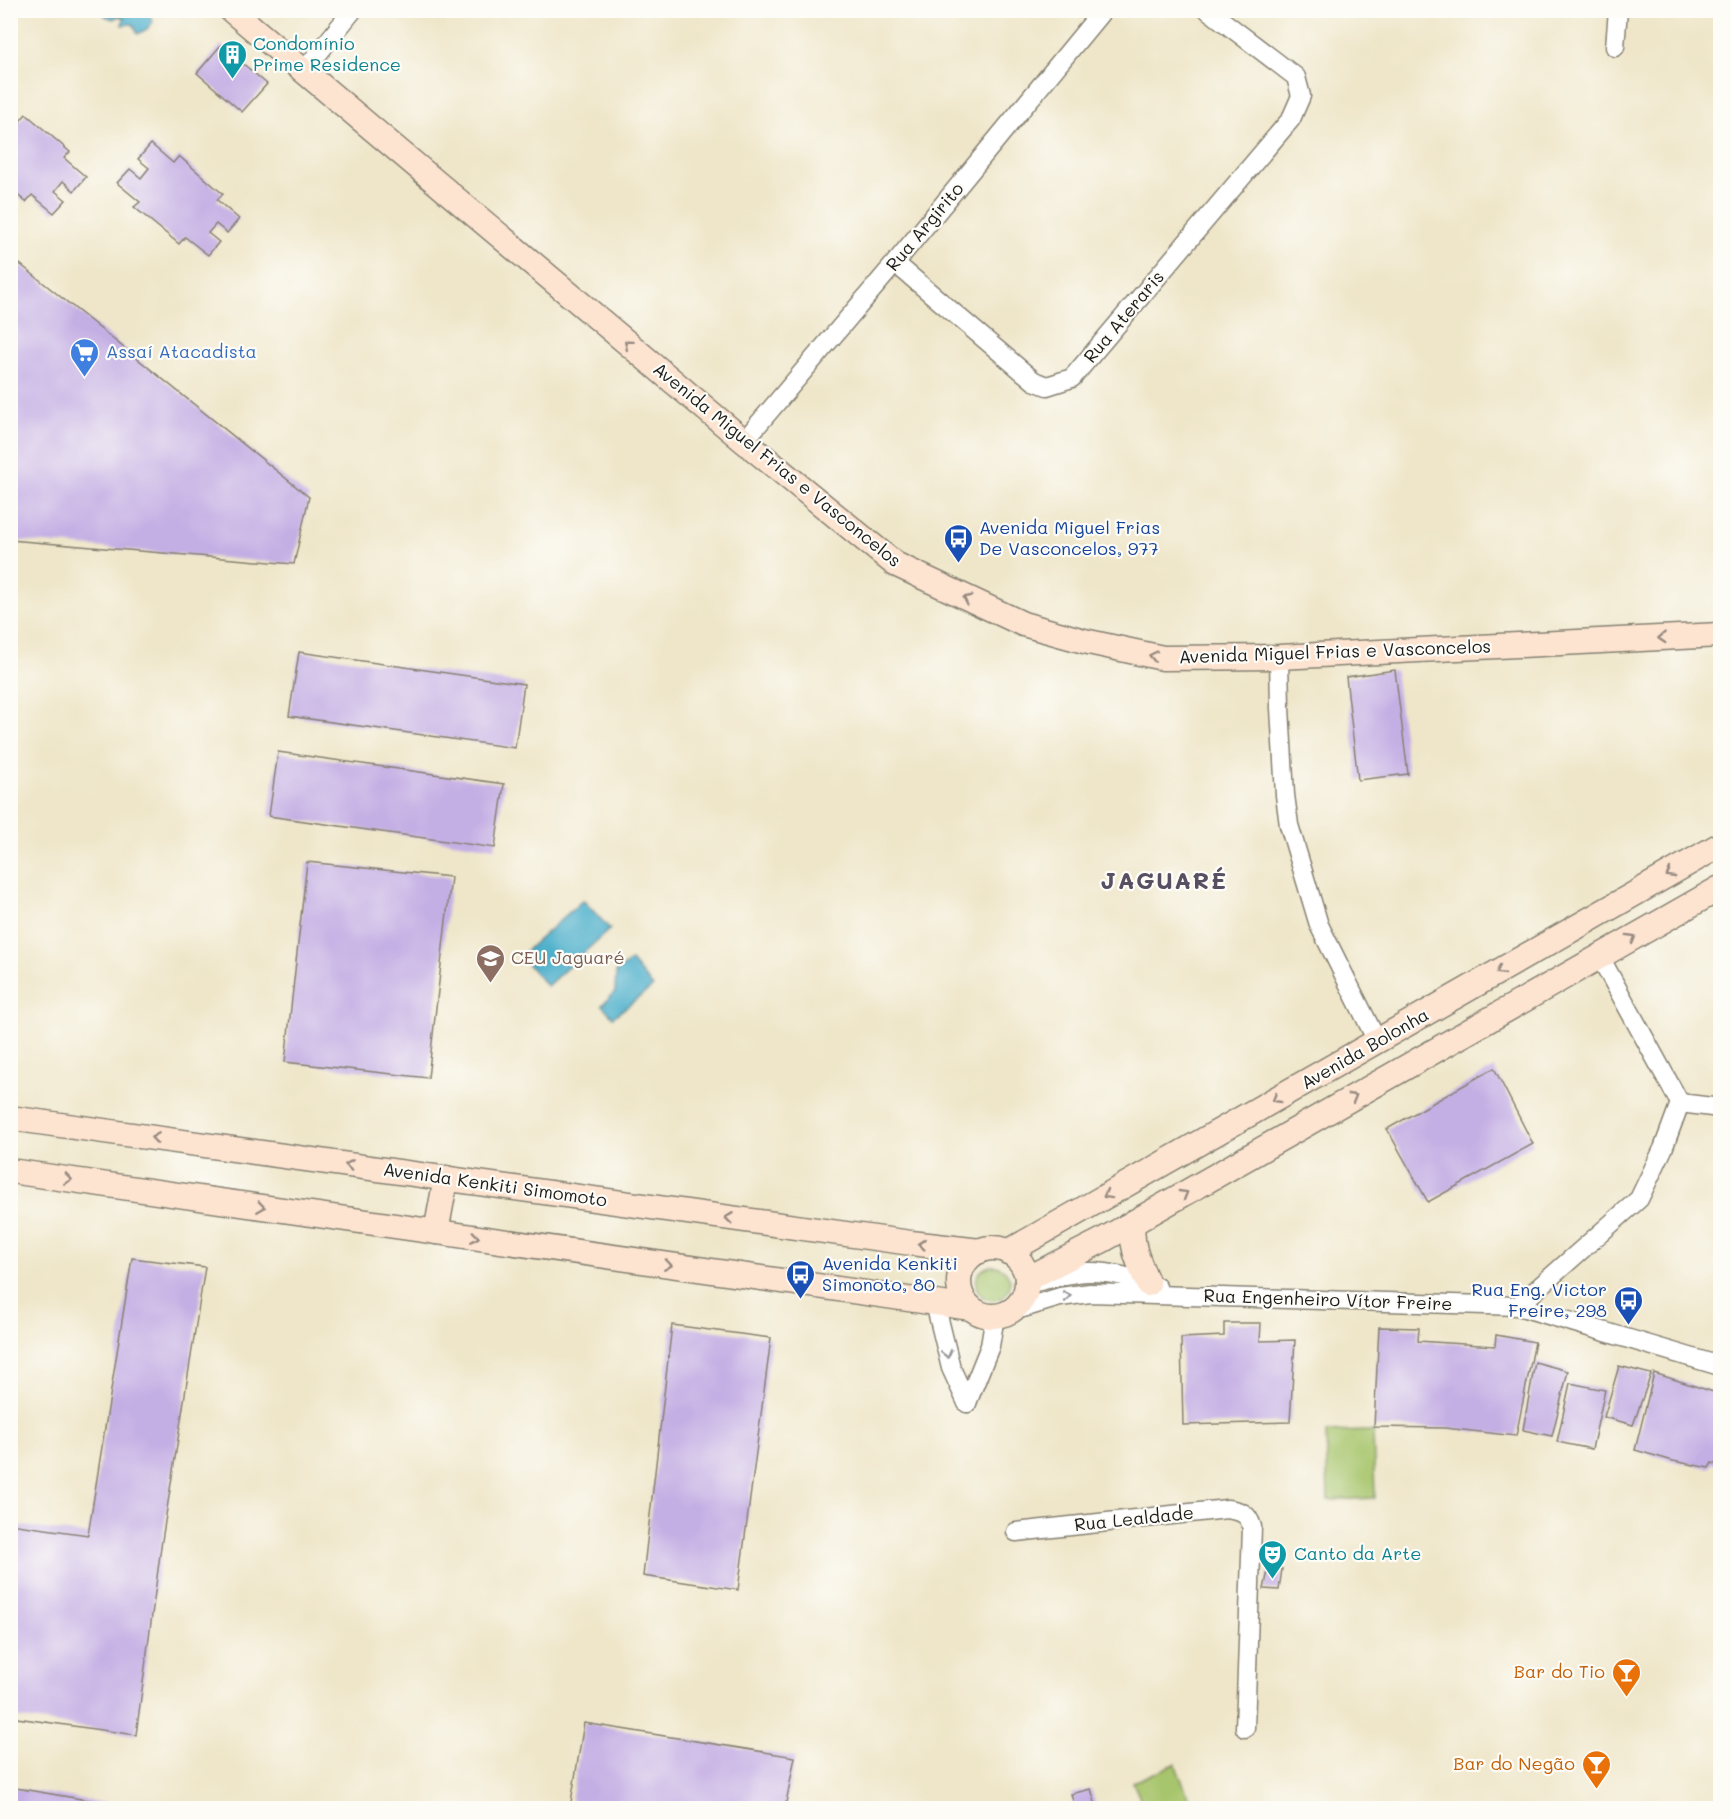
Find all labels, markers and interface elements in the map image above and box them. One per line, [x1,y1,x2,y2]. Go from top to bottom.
place label: Condomínio Prime Residence [253,31,401,76]
building icon: Condomínio Prime Residence [216,38,248,80]
street label: Rua Argirito [880,177,969,276]
street label: Rua Ateraris [1078,265,1169,368]
supermarket icon: Assaí Atacadista [69,336,101,378]
place label: Assaí Atacadista [106,339,257,363]
one-way arrow [624,340,635,351]
street label: Avenida Miguel Frias e Vasconcelos [649,357,907,572]
place label: Avenida Miguel Frias De Vasconcelos, 977 [979,515,1160,560]
bus stop icon: Avenida Miguel Frias De Vasconcelos, 977 [942,522,974,564]
one-way arrow [963,594,974,606]
one-way arrow [1658,632,1667,645]
street label: Avenida Miguel Frias e Vasconcelos [1178,634,1491,668]
one-way arrow [1148,650,1158,663]
district label: JAGUARÉ [1100,864,1228,895]
one-way arrow [1666,867,1676,879]
one-way arrow [1626,934,1636,946]
school or university icon: CEU Jaguaré [474,942,506,984]
place label: CEU Jaguaré [511,945,625,969]
one-way arrow [1496,964,1506,975]
street label: Avenida Bolonha [1296,1002,1433,1094]
one-way arrow [1272,1092,1282,1103]
one-way arrow [1347,1093,1357,1105]
one-way arrow [151,1132,160,1144]
street label: Avenida Kenkiti Simomoto [382,1156,609,1212]
one-way arrow [344,1159,353,1171]
one-way arrow [64,1173,73,1185]
one-way arrow [1103,1188,1113,1200]
one-way arrow [1178,1190,1188,1201]
one-way arrow [257,1200,266,1212]
one-way arrow [724,1212,733,1224]
one-way arrow [471,1231,480,1243]
one-way arrow [917,1238,927,1251]
place label: Avenida Kenkiti Simonoto, 80 [822,1251,958,1296]
one-way arrow [664,1258,673,1270]
bus stop icon: Avenida Kenkiti Simonoto, 80 [785,1258,817,1300]
place label: Rua Eng. Victor Freire, 298 [1472,1277,1607,1322]
street label: Rua Engenheiro Vítor Freire [1203,1283,1453,1315]
bus stop icon: Rua Eng. Victor Freire, 298 [1612,1284,1644,1326]
one-way arrow [1061,1290,1071,1303]
one-way arrow [940,1349,953,1359]
street label: Rua Lealdade [1073,1500,1195,1536]
theatre icon: Canto da Arte [1257,1538,1289,1580]
place label: Canto da Arte [1294,1541,1421,1565]
bar icon: Bar do Tio [1610,1656,1642,1698]
place label: Bar do Tio [1514,1659,1605,1683]
bar icon: Bar do Negão [1580,1748,1612,1790]
place label: Bar do Negão [1453,1751,1575,1775]

